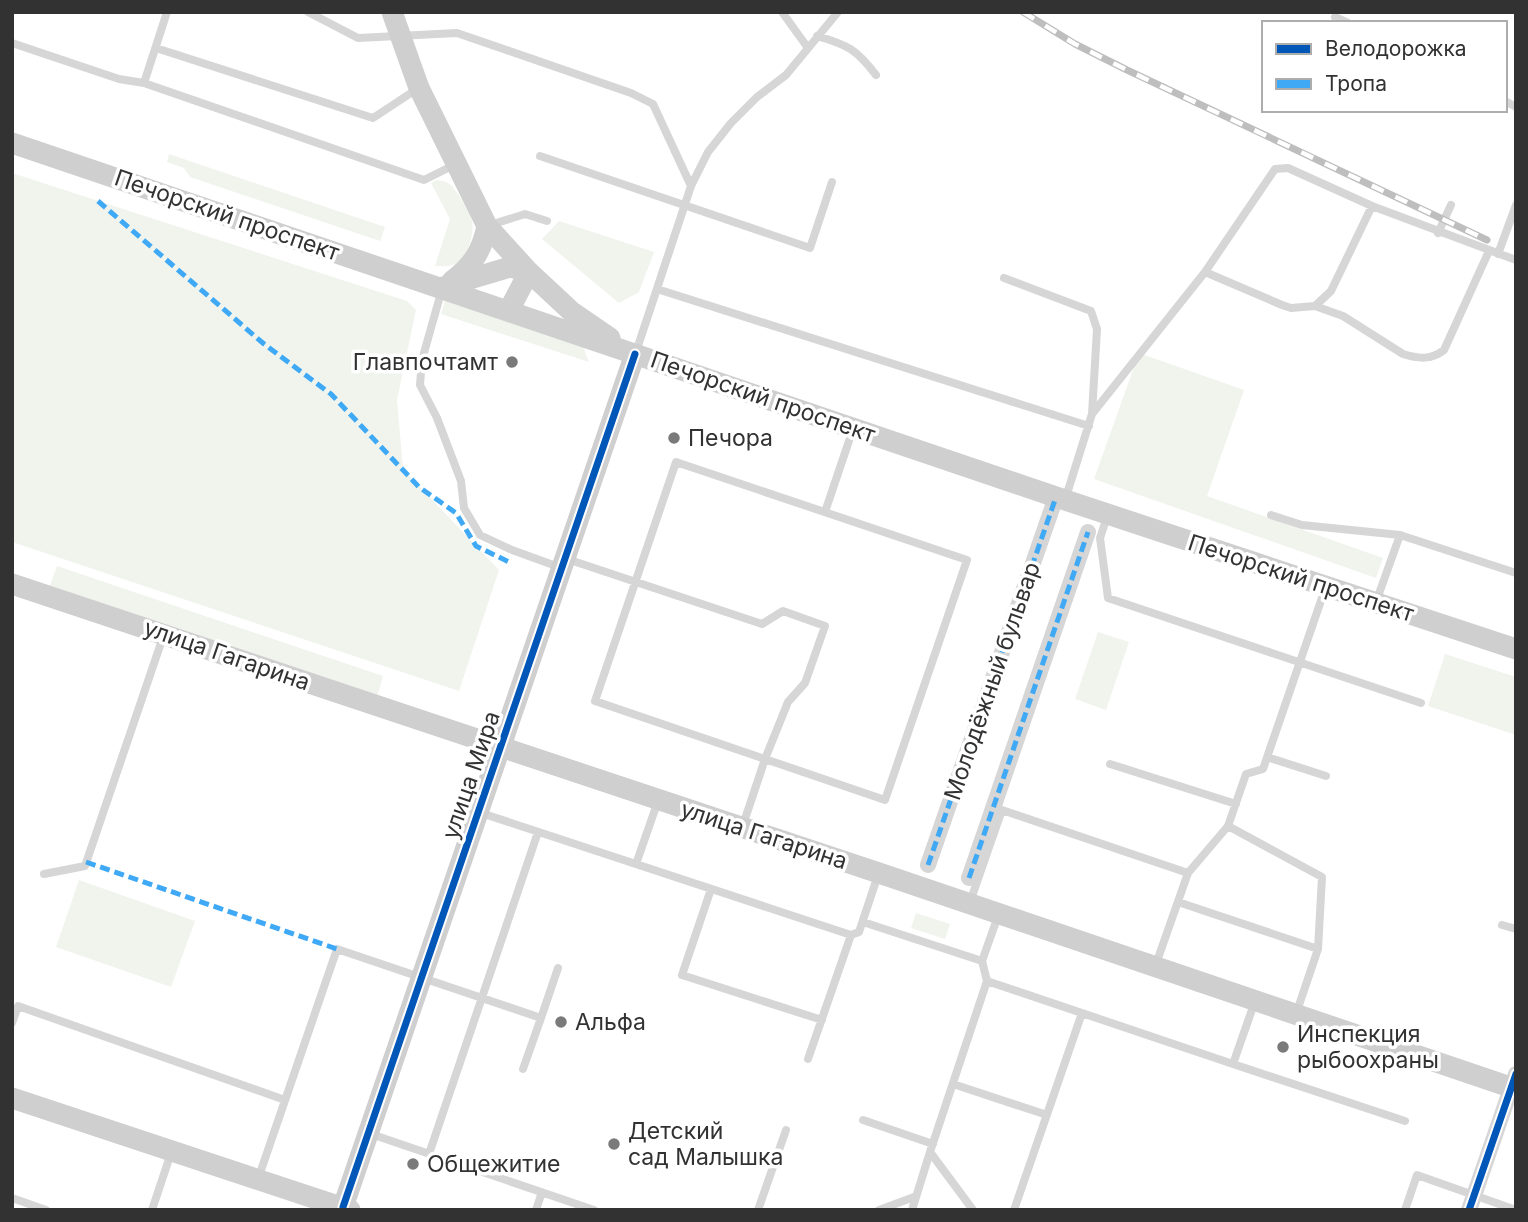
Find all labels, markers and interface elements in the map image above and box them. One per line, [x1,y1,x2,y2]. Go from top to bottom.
legend [1262,21,1507,112]
text: Велодорожка [1325,36,1467,61]
text: Тропа [1325,71,1387,96]
street label: Печорский проспект [111,163,343,267]
street label: Печорский проспект [647,345,879,449]
place label: Главпочтамт [353,348,498,376]
marker: Главпочтамт [504,354,520,370]
place label: Печора [688,424,773,452]
marker: Печора [666,430,682,446]
street label: Печорский проспект [1185,528,1418,628]
street label: Молодёжный бульвар [938,558,1046,804]
street label: улица Гагарина [140,614,314,696]
street label: улица Мира [436,707,506,843]
street label: улица Гагарина [677,795,851,875]
place label: Альфа [575,1008,646,1036]
marker: Альфа [553,1014,569,1030]
place label: Инспекция рыбоохраны [1297,1020,1439,1074]
marker: Инспекция рыбоохраны [1275,1039,1291,1055]
place label: Детский сад Малышка [628,1117,783,1171]
marker: Детский сад Малышка [606,1136,622,1152]
place label: Общежитие [427,1150,560,1178]
marker: Общежитие [405,1156,421,1172]

